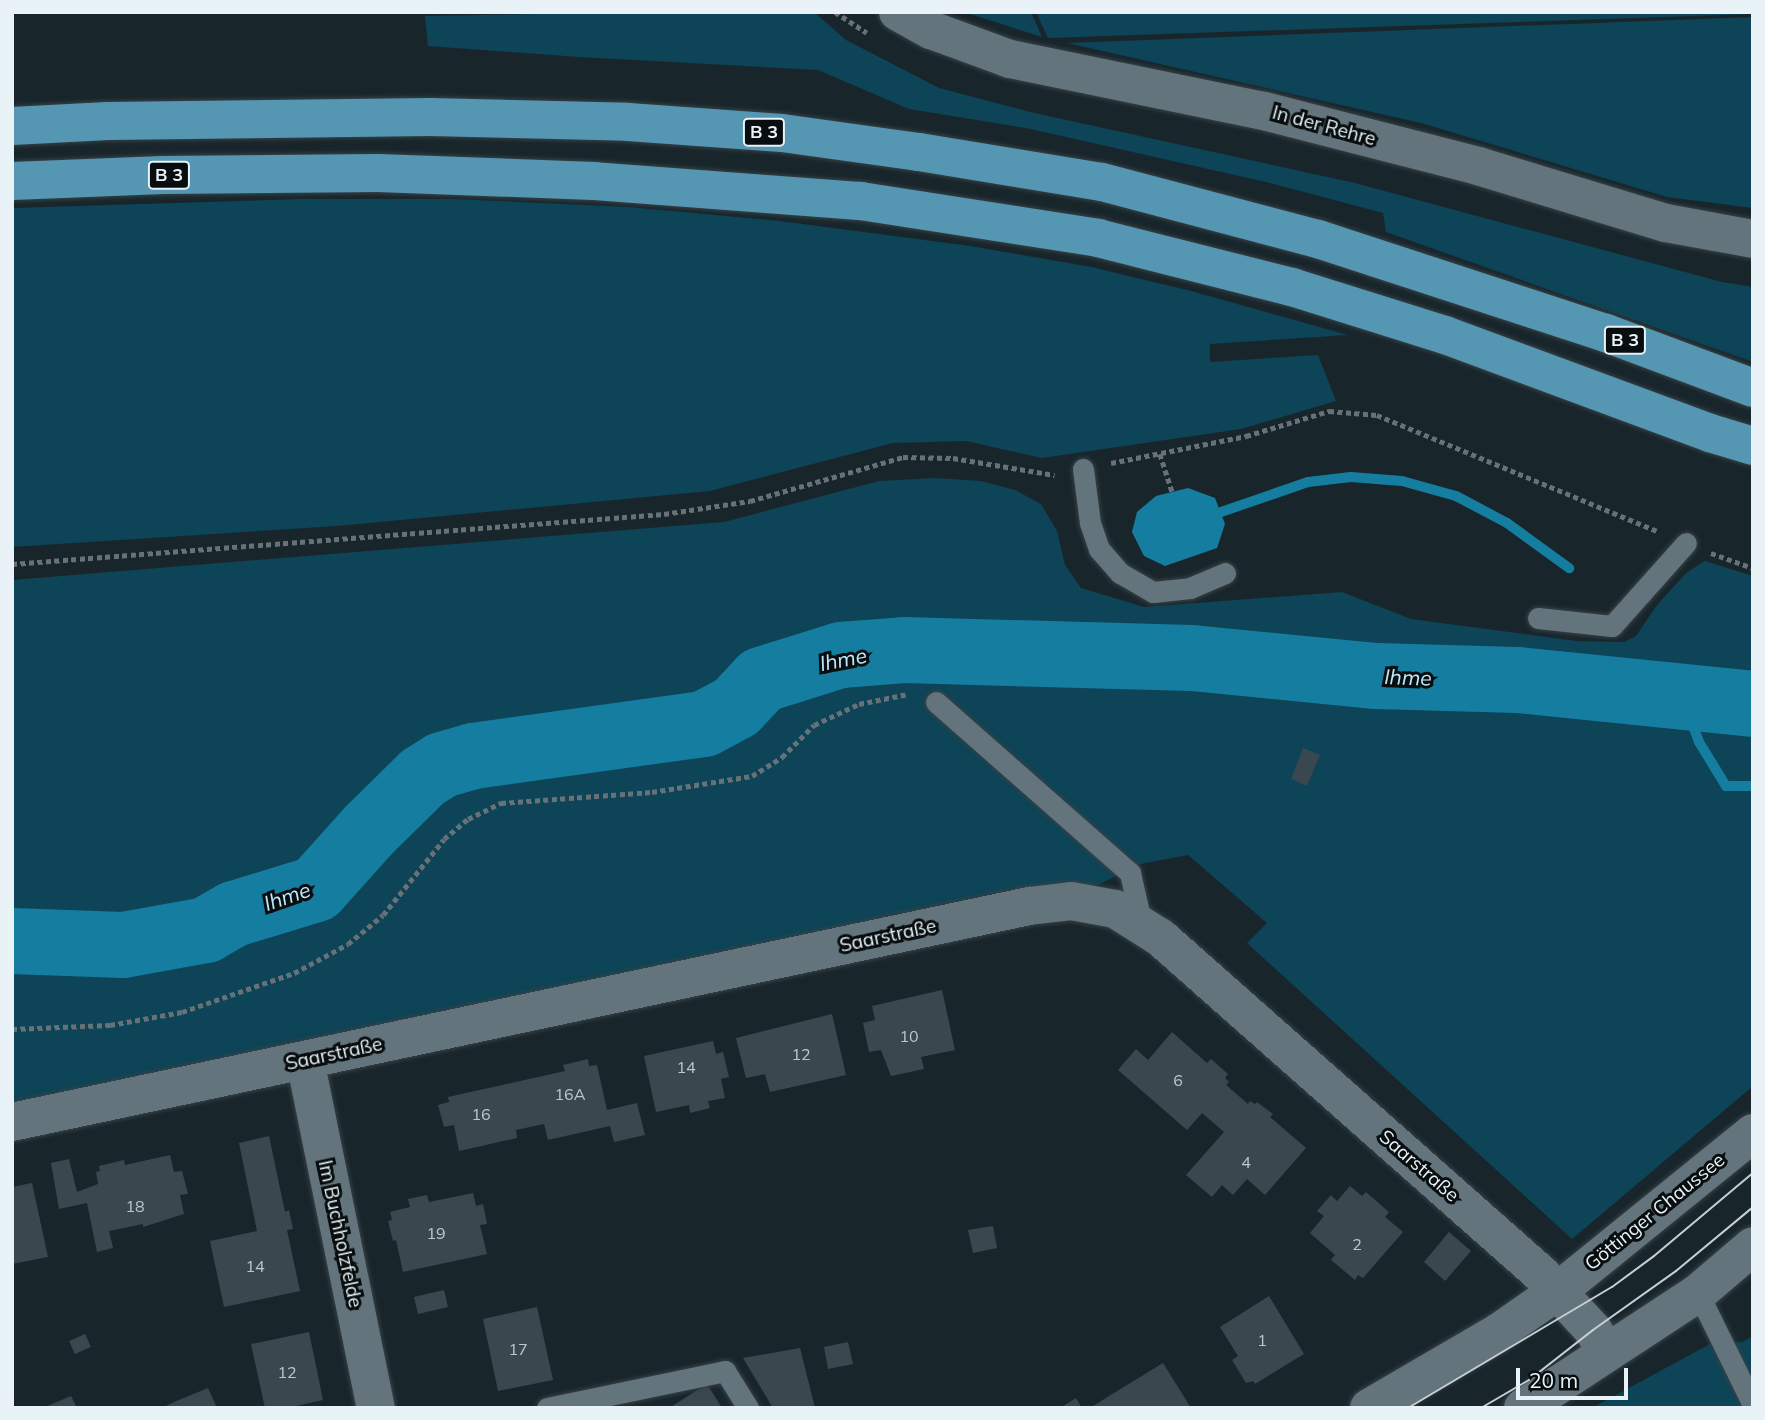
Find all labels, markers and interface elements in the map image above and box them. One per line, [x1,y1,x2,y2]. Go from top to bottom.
street label: In der Rehre [1270,101,1378,151]
road number: B 3 [741,118,787,146]
road number: B 3 [146,160,192,190]
road number: B 3 [1602,326,1648,354]
water label: Ihme [817,642,869,676]
water label: Ihme [1384,664,1432,690]
water label: Ihme [260,876,314,916]
street label: Saarstraße [838,915,938,957]
house number: 10 [899,1026,919,1046]
street label: Saarstraße [284,1033,384,1075]
house number: 12 [791,1044,811,1064]
house number: 14 [676,1057,696,1077]
house number: 6 [1173,1070,1183,1090]
house number: 16A [555,1084,585,1104]
house number: 16 [471,1104,491,1124]
street label: Saarstraße [1375,1125,1463,1207]
street label: Göttinger Chaussee [1581,1149,1729,1275]
house number: 4 [1241,1152,1251,1172]
street label: Im Buchholzfelde [313,1158,367,1310]
house number: 18 [125,1196,145,1216]
house number: 19 [426,1223,446,1243]
house number: 2 [1352,1234,1362,1254]
house number: 14 [245,1256,265,1276]
house number: 1 [1257,1330,1267,1350]
house number: 17 [508,1339,528,1359]
scale bar [1520,1354,1632,1398]
house number: 12 [277,1362,297,1382]
text: 20 m [1529,1367,1578,1393]

